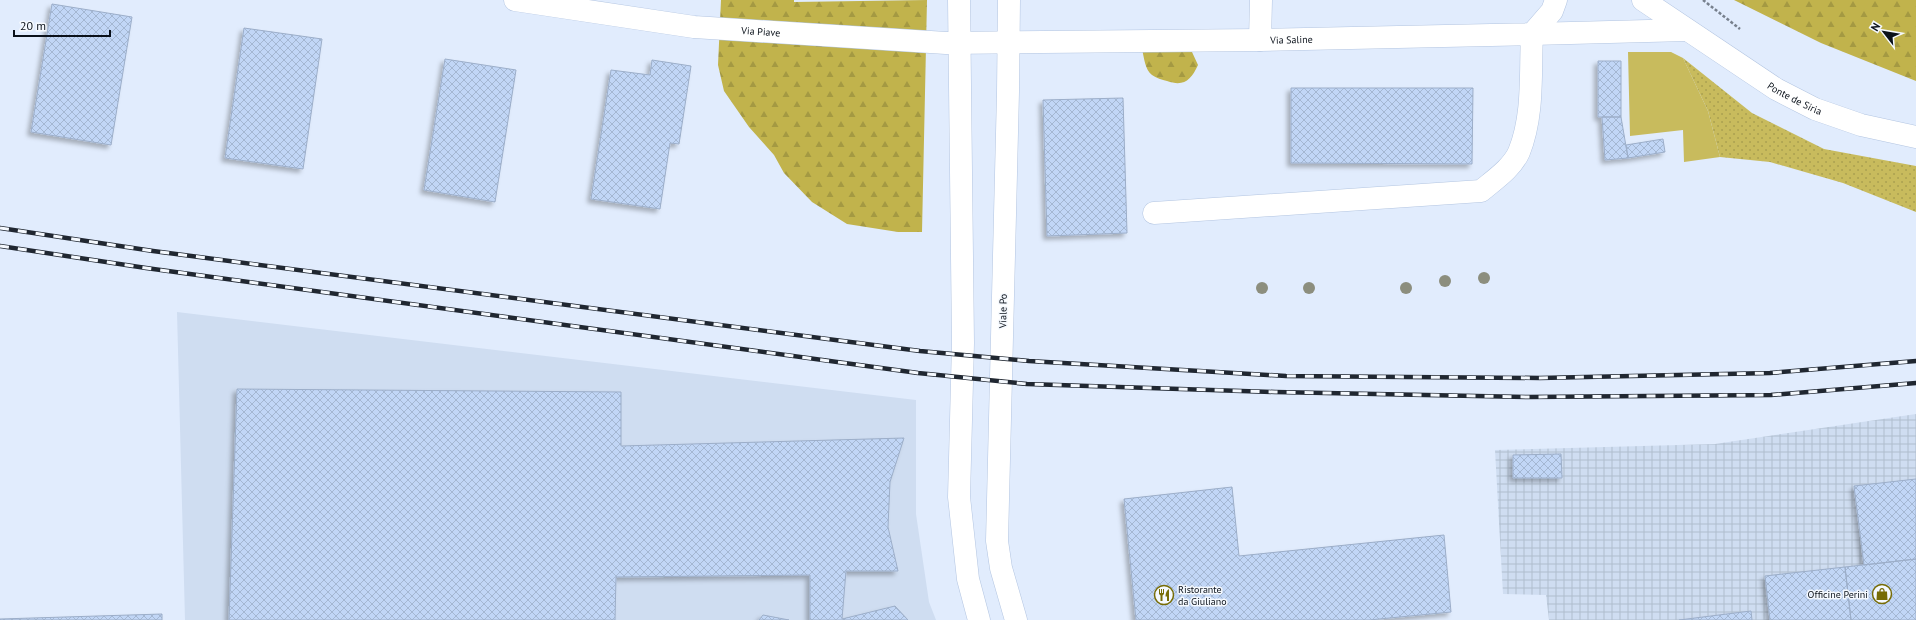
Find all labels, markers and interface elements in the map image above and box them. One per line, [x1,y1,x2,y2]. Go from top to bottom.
scale bar [14,12,110,38]
north arrow [1864,12,1904,52]
text: 20 m [20,18,46,33]
text: N [1868,20,1883,34]
street label: Via Piave [740,23,781,39]
street label: Via Saline [1269,32,1313,46]
street label: Ponte de Siria [1765,79,1824,117]
street label: Viale Po [996,294,1010,329]
place label: Ristorante da Giuliano [1178,583,1227,608]
shop icon: Officine Perini [1871,583,1893,605]
restaurant icon: Ristorante da Giuliano [1153,584,1175,606]
place label: Officine Perini [1808,588,1868,601]

